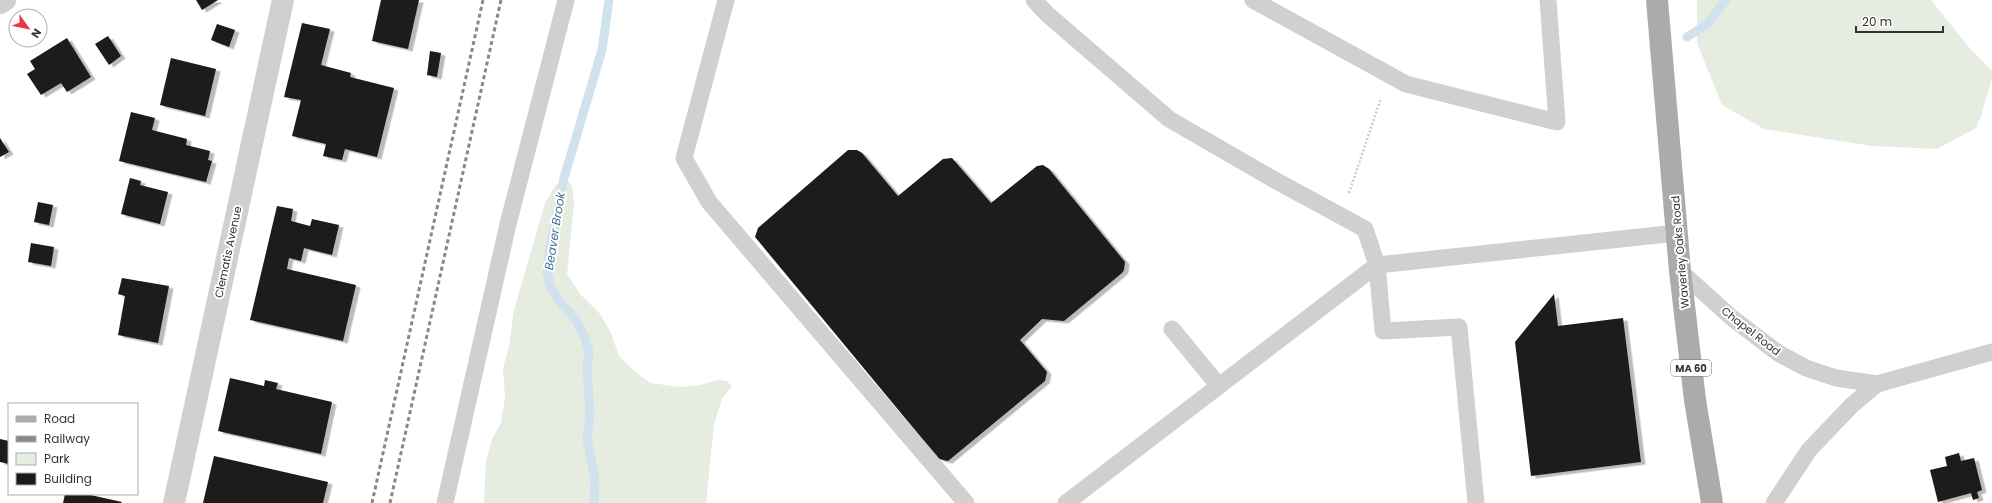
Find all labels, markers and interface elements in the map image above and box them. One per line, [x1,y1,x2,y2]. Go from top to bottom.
north arrow [8,8,48,48]
scale bar [1856,8,1943,34]
text: 20 m [1862,13,1892,30]
text: N [27,26,45,41]
water label: Beaver Brook [540,190,569,271]
street label: Waverley Oaks Road [1667,195,1693,309]
street label: Clematis Avenue [210,204,246,299]
street label: Chapel Road [1718,303,1784,359]
road number: MA 60 [1671,360,1711,376]
legend [8,403,138,495]
text: Road [44,410,75,427]
text: Railway [44,430,90,447]
text: Park [44,450,71,467]
text: Building [44,470,92,487]

